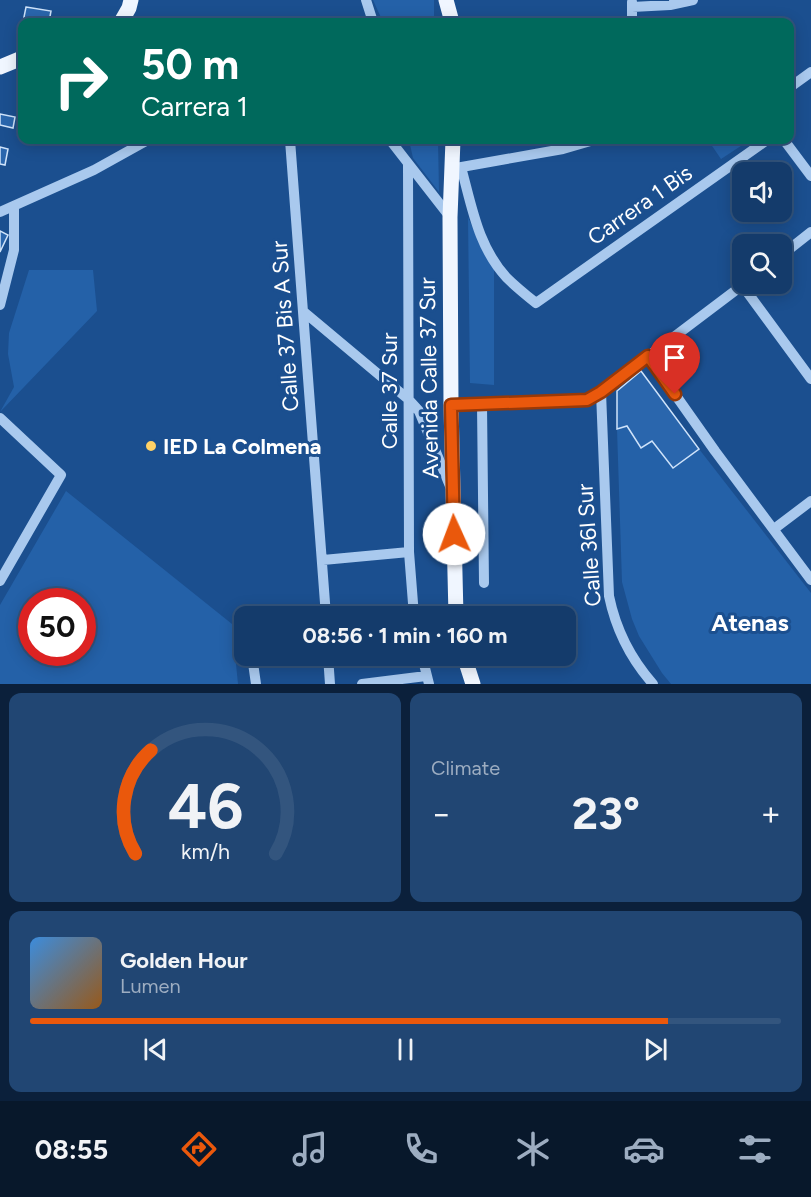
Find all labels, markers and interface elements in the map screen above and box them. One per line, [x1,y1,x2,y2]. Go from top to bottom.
text: 50 m [141,39,239,90]
icon: right [42,42,120,120]
text: Carrera 1 [141,90,248,123]
street label: Carrera 1 Bis [583,159,697,251]
map controls [732,162,792,294]
button: sound [732,162,792,222]
button: search [732,234,792,294]
street label: Calle 37 Bis A Sur [266,239,304,412]
street label: Avenida Calle 37 Sur [414,277,444,479]
street label: Calle 37 Sur [376,332,403,449]
pin [649,332,700,394]
icon: arrive [658,341,691,374]
place label: IED La Colmena [163,433,321,460]
marker: IED La Colmena [144,439,158,453]
street label: Calle 36I Sur [571,482,607,607]
position arrow [422,502,486,566]
speed limit sign: 50 [18,588,96,666]
district label: Atenas [711,608,789,637]
text: 08:56 · 1 min · 160 m [303,622,507,649]
text: Climate [431,756,500,780]
text: 46 [167,769,243,844]
text: 23° [572,786,640,840]
text: − [431,794,452,833]
text: + [760,794,781,833]
text: km/h [181,840,229,865]
text: Golden Hour [120,947,248,974]
text: Lumen [120,974,181,998]
icon: previous [139,1033,172,1066]
icon: pause [389,1033,422,1066]
icon: next [639,1033,672,1066]
icon: directions [178,1128,220,1170]
icon: music [289,1128,331,1170]
icon: phone [400,1128,442,1170]
icon: climate [512,1128,554,1170]
icon: car [623,1128,665,1170]
icon: filters [734,1128,776,1170]
text: 08:55 [35,1133,108,1166]

